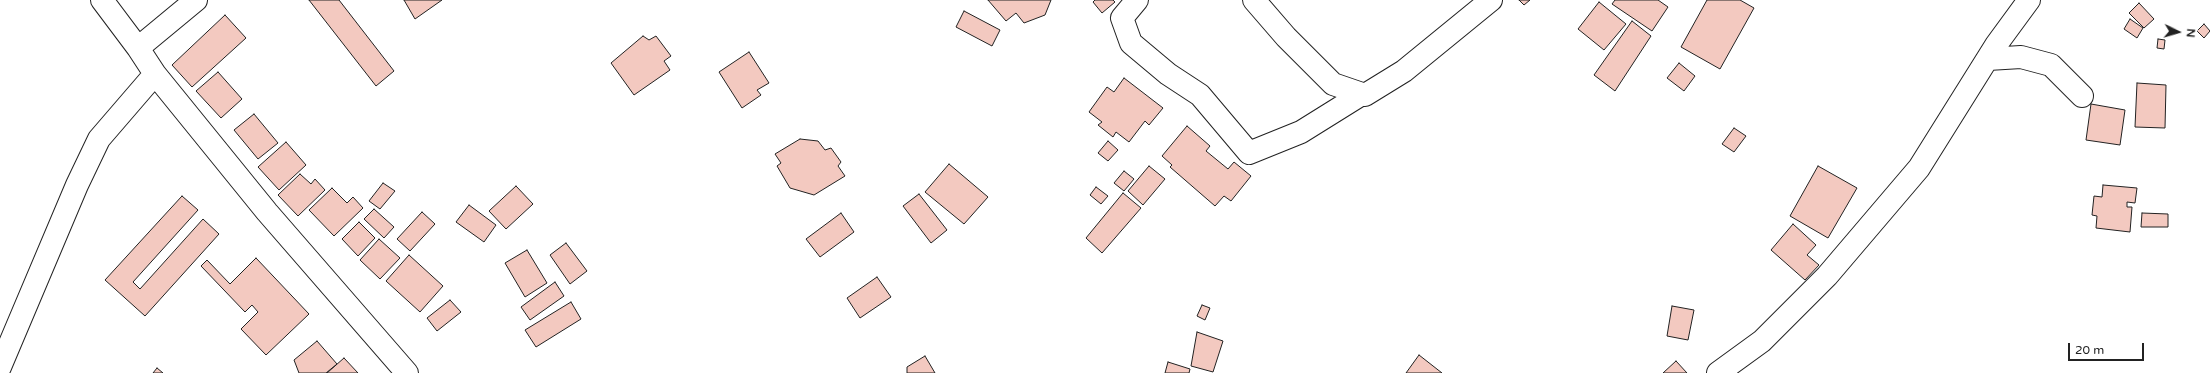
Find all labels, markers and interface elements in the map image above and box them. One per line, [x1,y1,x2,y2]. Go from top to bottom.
north arrow [2158,12,2198,52]
text: N [2184,28,2197,38]
scale bar [2070,335,2146,361]
text: 20 m [2075,343,2104,357]

